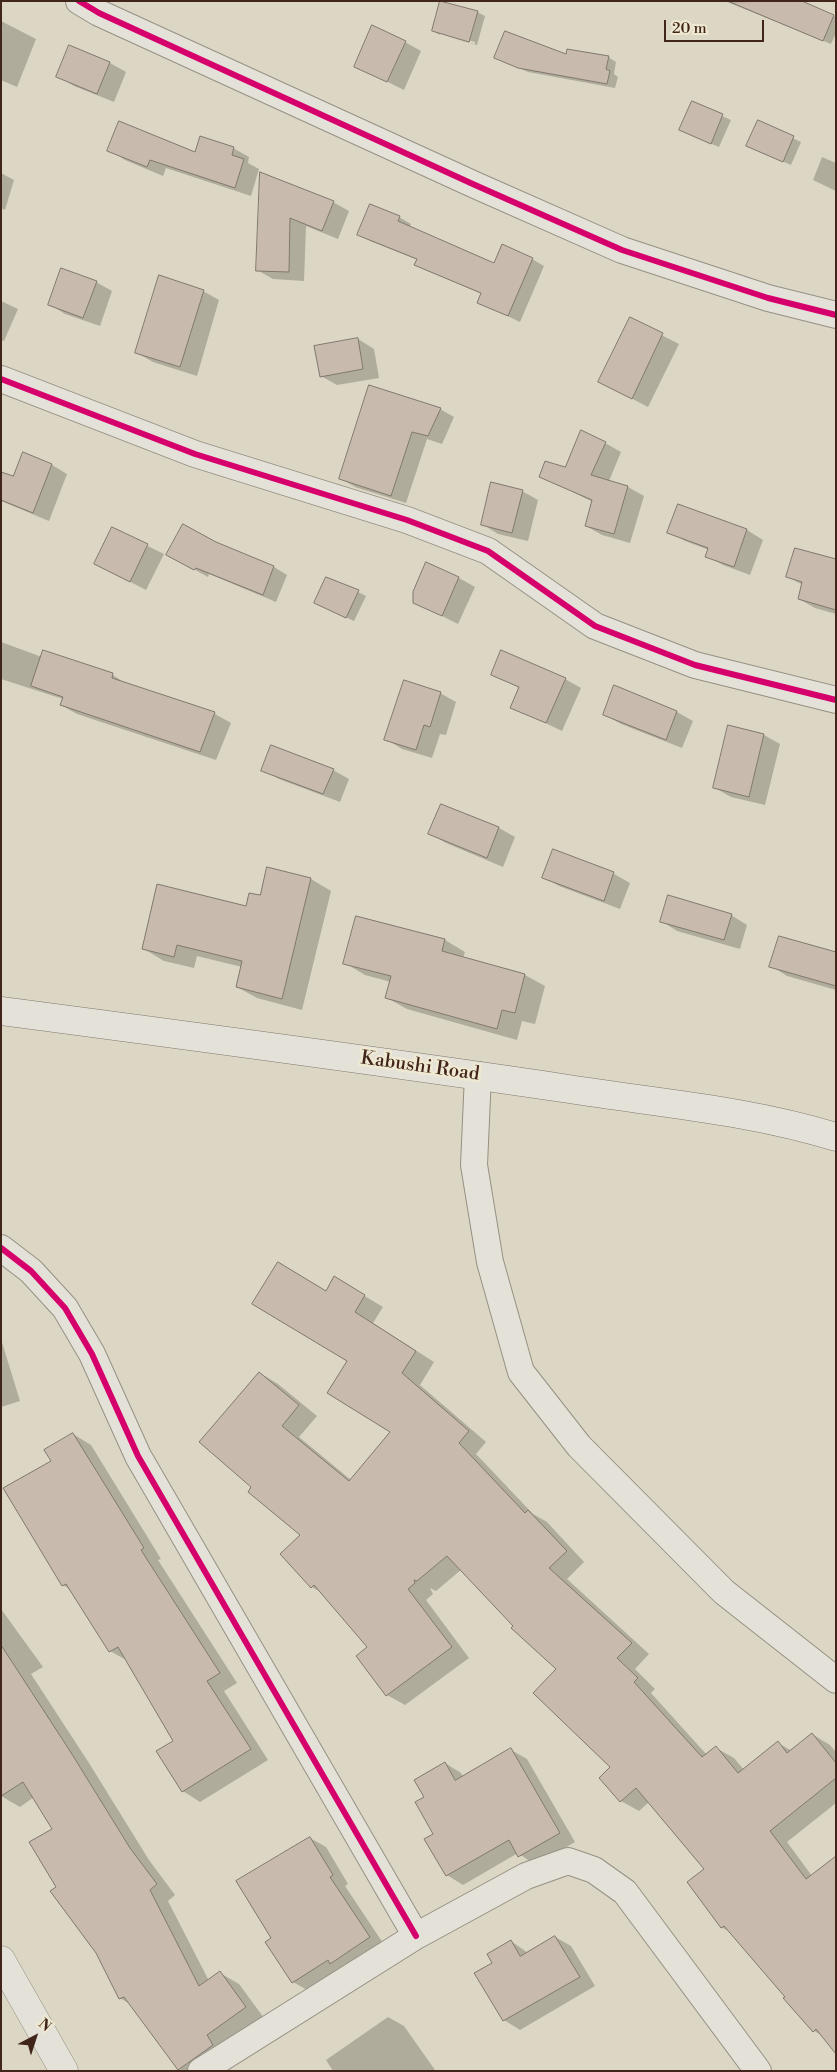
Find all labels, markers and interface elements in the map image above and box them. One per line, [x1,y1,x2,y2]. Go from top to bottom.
scale bar [667,10,767,42]
text: 20 m [672,19,707,38]
street label: Kabushi Road [359,1047,481,1087]
north arrow [10,2012,60,2062]
text: N [35,2015,55,2036]

